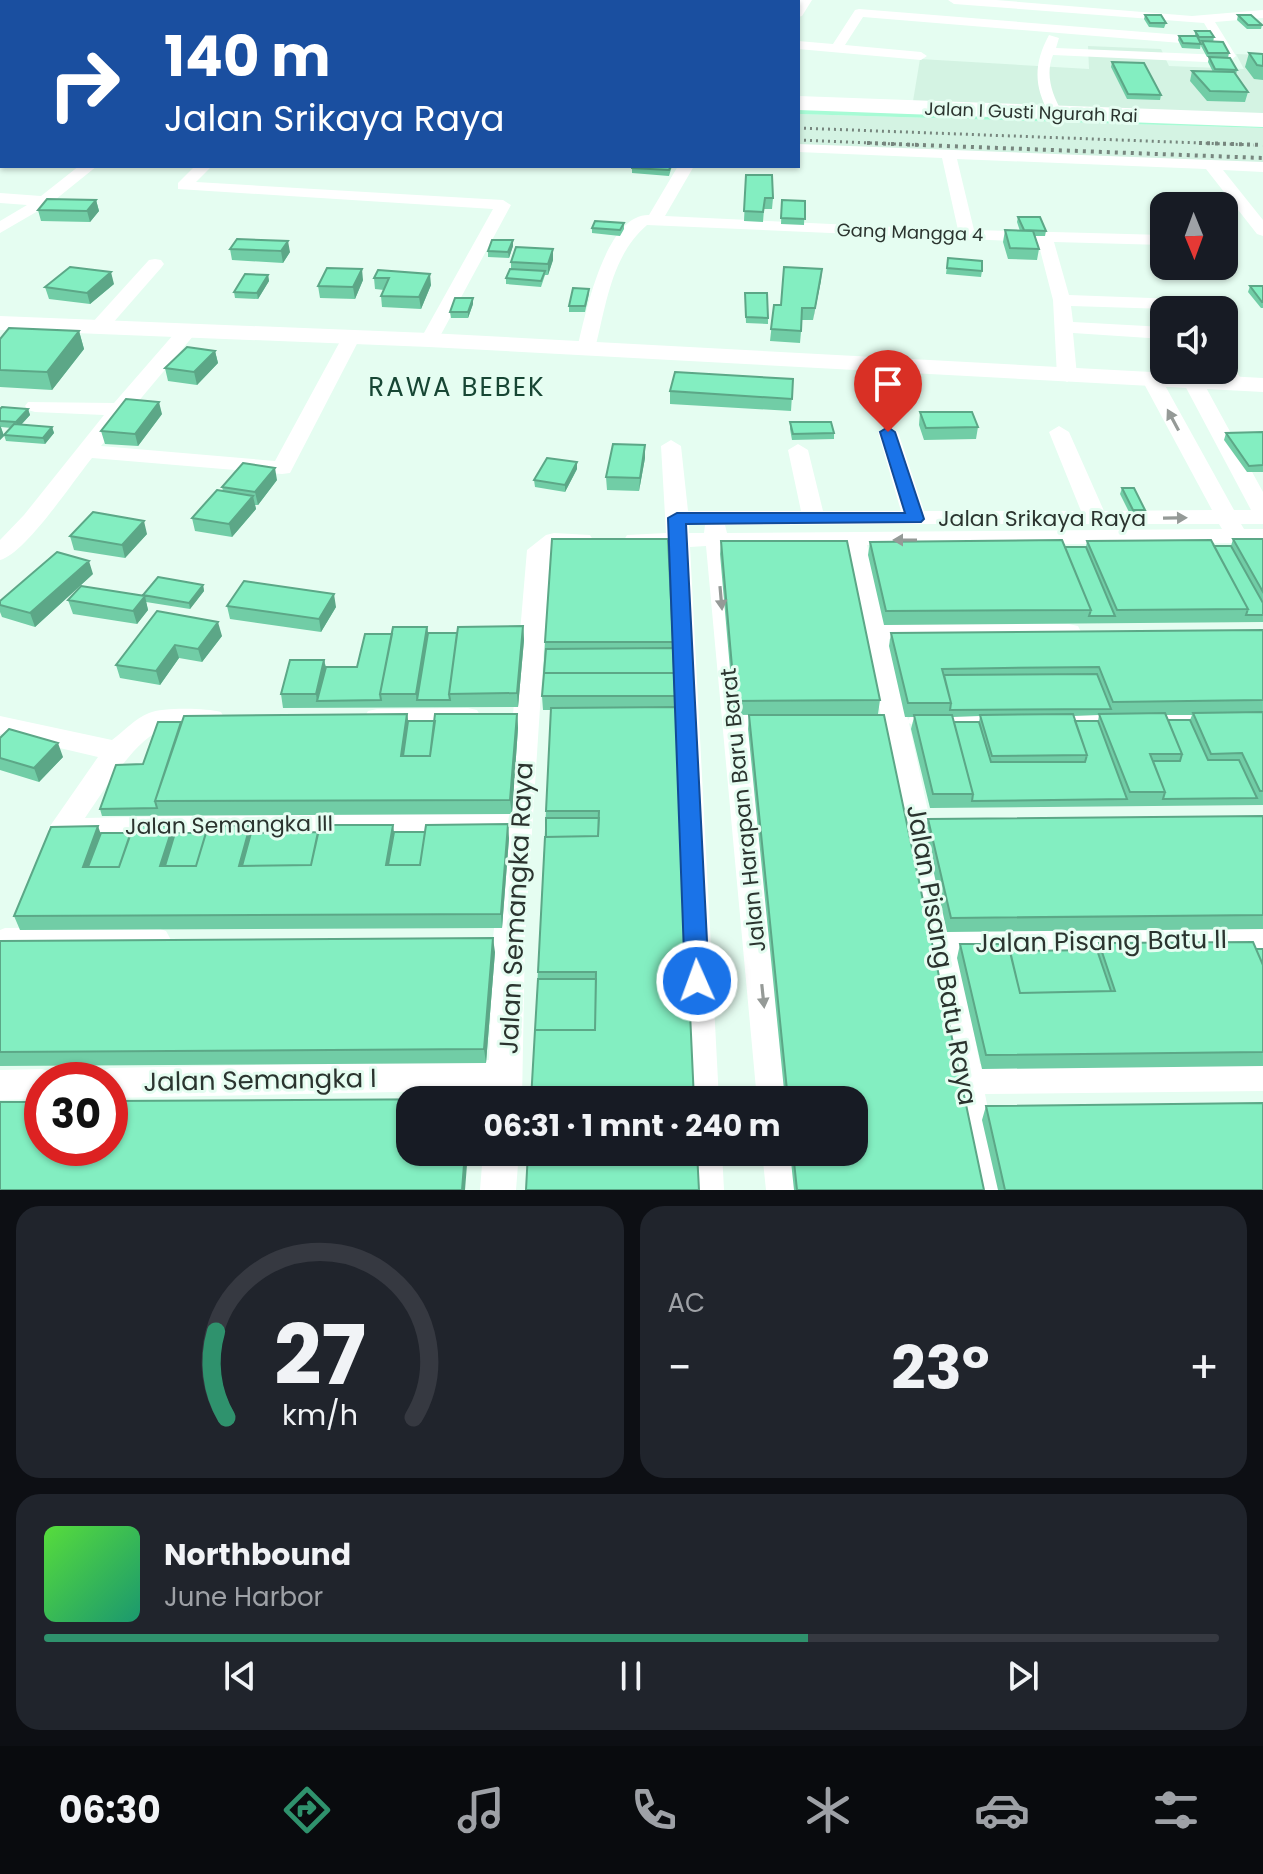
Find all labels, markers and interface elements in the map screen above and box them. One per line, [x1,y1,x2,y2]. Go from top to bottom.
text: 140 m [164,17,331,96]
icon: right [32,32,136,136]
text: Jalan Srikaya Raya [164,93,505,144]
street label: Jalan I Gusti Ngurah Rai [924,96,1138,128]
north arrow [1150,192,1238,280]
map controls [1150,192,1238,384]
street label: Gang Mangga 4 [836,217,984,247]
button: sound [1150,296,1238,384]
pin [854,350,922,432]
icon: arrive [866,362,910,406]
district label: RAWA BEBEK [368,369,546,405]
one-way arrow [1167,409,1181,431]
street label: Jalan Srikaya Raya [938,503,1146,534]
one-way arrow [1163,512,1188,524]
one-way arrow [892,534,917,546]
one-way arrow [715,586,728,611]
street label: Jalan Harapan Baru Barat [713,666,773,954]
street label: Jalan Semangka Raya [490,761,542,1055]
street label: Jalan Pisang Batu Raya [898,802,986,1108]
street label: Jalan Semangka III [125,808,333,842]
street label: Jalan Pisang Batu II [975,921,1227,961]
position arrow [655,939,739,1023]
one-way arrow [756,983,769,1008]
street label: Jalan Semangka I [143,1060,377,1100]
speed limit sign: 30 [24,1062,128,1166]
text: 06:31 · 1 mnt · 240 m [484,1104,780,1147]
text: AC [668,1285,705,1321]
text: 27 [274,1297,366,1413]
text: 23° [891,1326,990,1410]
text: − [668,1337,692,1398]
text: + [1189,1337,1219,1398]
text: km/h [282,1395,358,1435]
text: Northbound [164,1533,351,1576]
text: June Harbor [164,1579,323,1615]
icon: previous [218,1654,262,1698]
icon: pause [609,1654,653,1698]
icon: next [1001,1654,1045,1698]
icon: directions [279,1782,335,1838]
icon: music [453,1782,509,1838]
icon: phone [626,1782,682,1838]
icon: climate [800,1782,856,1838]
icon: car [974,1782,1030,1838]
icon: filters [1148,1782,1204,1838]
text: 06:30 [59,1785,161,1836]

